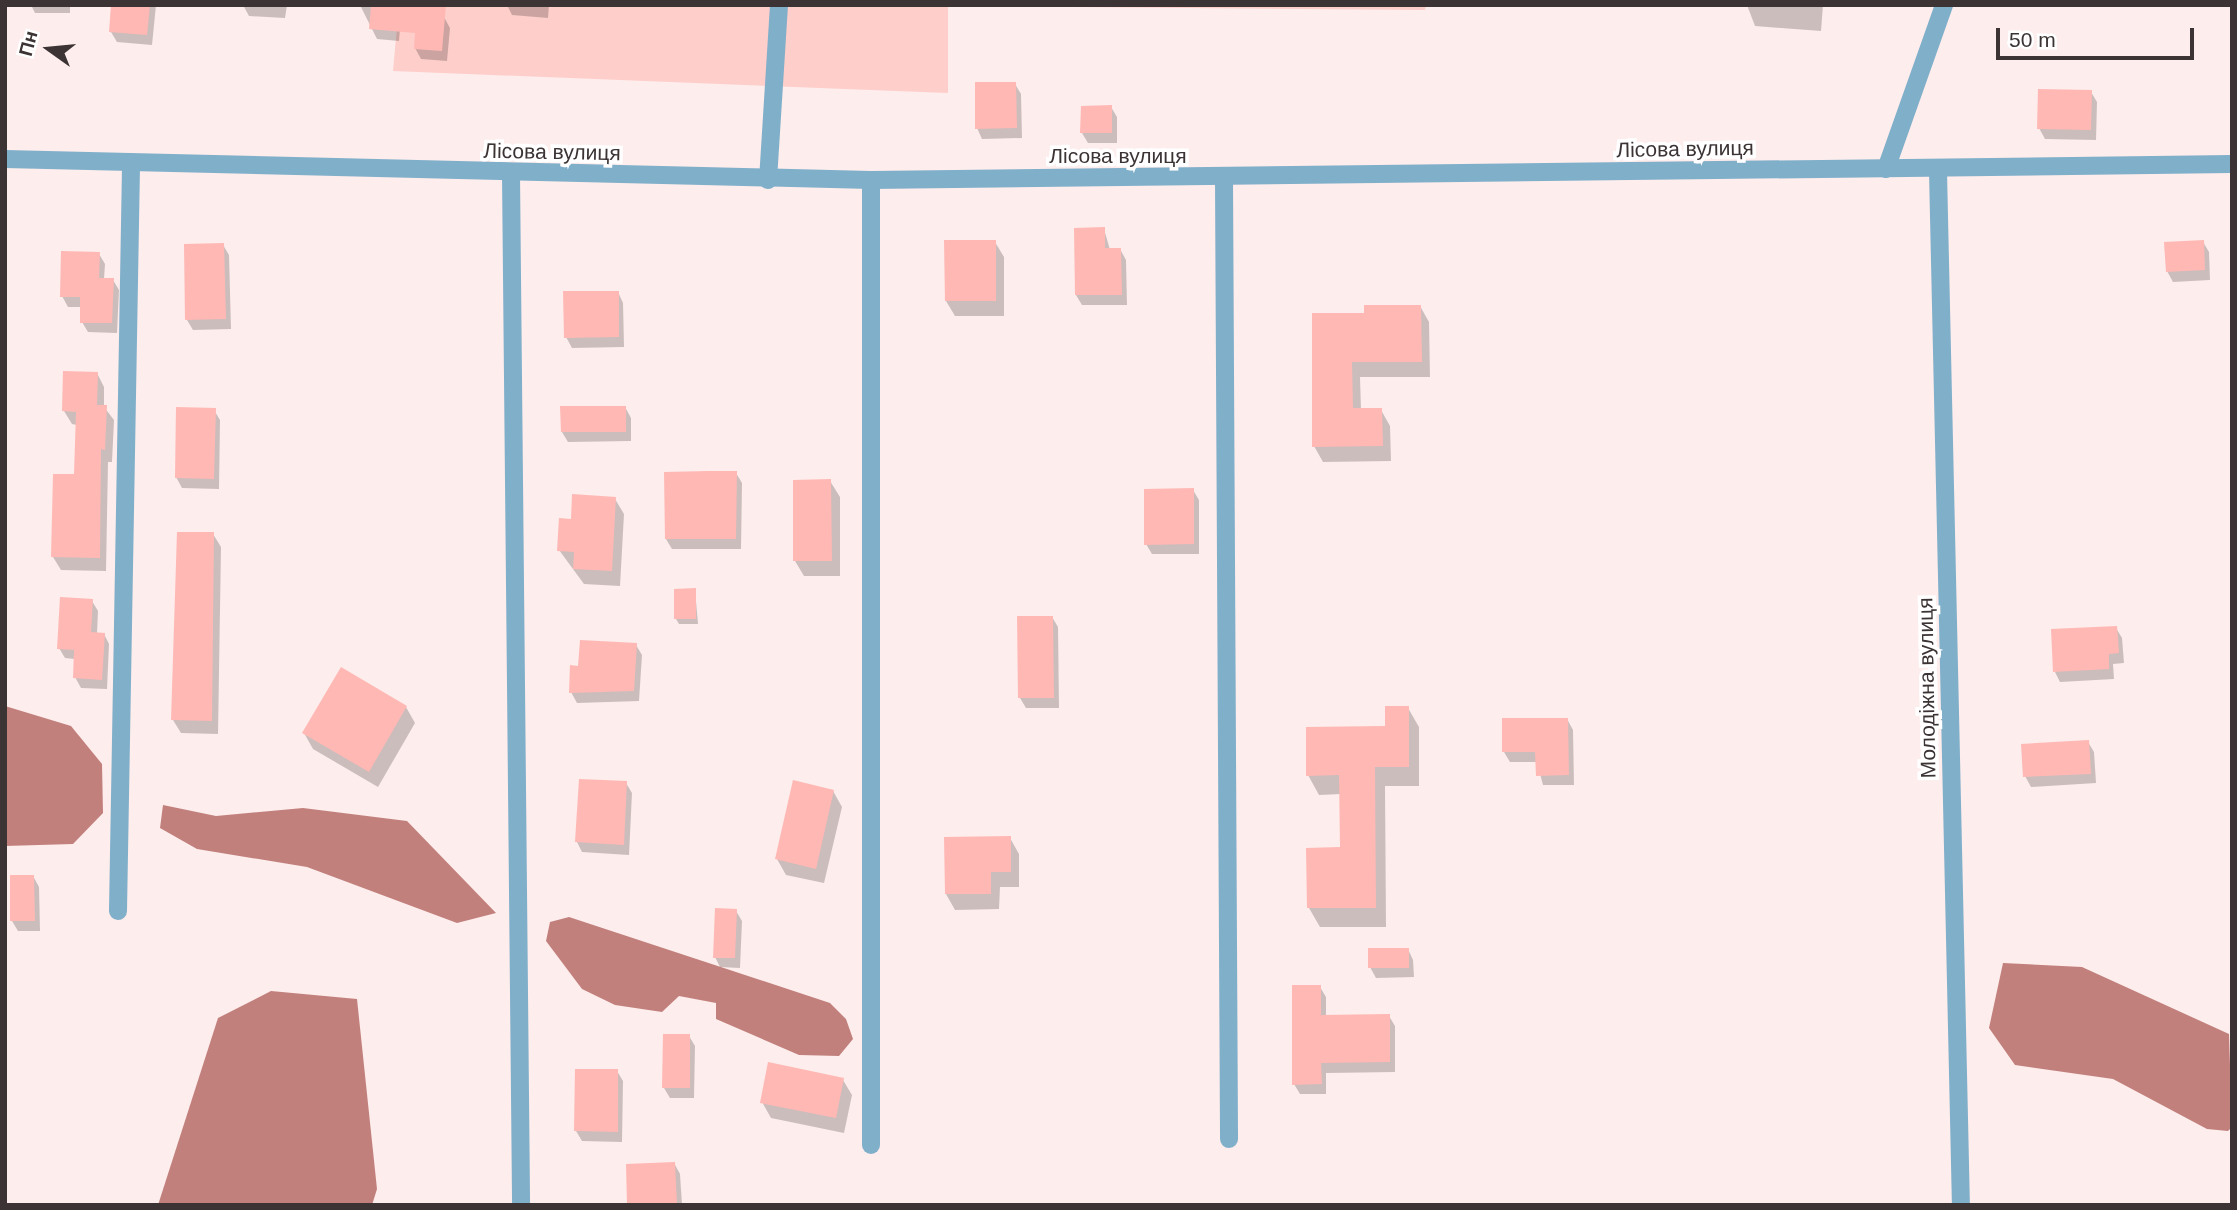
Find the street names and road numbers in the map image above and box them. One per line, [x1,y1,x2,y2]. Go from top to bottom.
street label: Лісова вулиця [1616,135,1754,163]
street label: Лісова вулиця [483,138,621,166]
street label: Лісова вулиця [1049,143,1187,169]
street label: Молодіжна вулиця [1913,597,1941,779]

